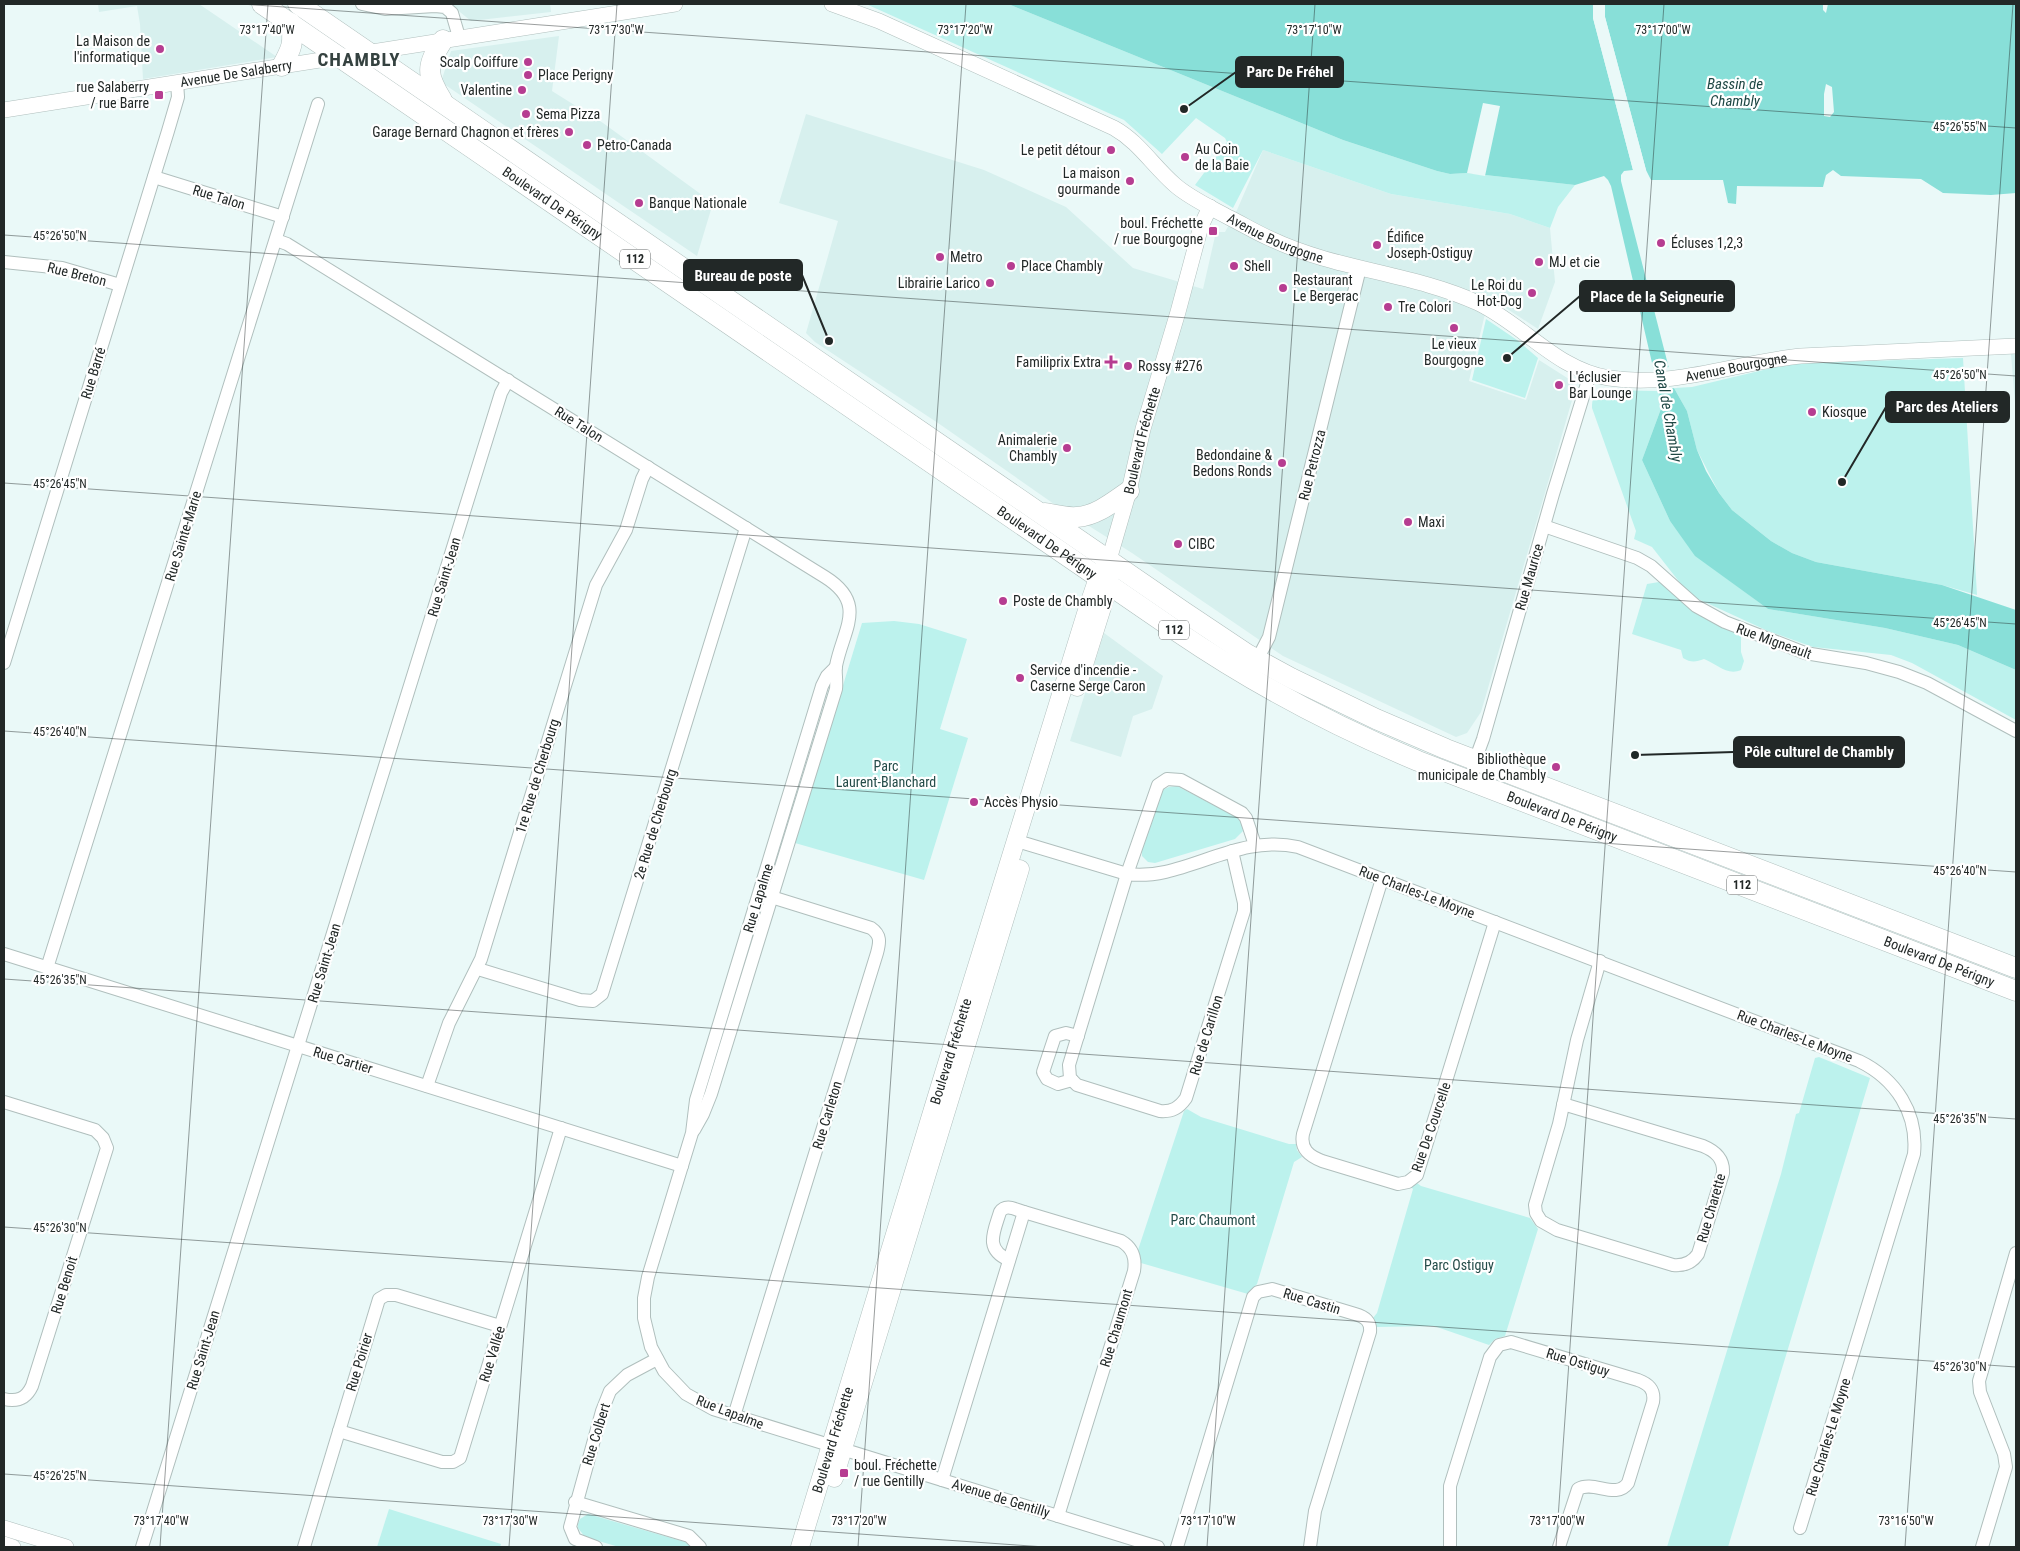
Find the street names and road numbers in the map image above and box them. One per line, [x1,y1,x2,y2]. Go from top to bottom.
street label: Avenue De Salaberry [179,57,293,90]
street label: Boulevard De Périgny [499,163,605,243]
street label: Rue Talon [191,181,247,213]
street label: Avenue Bourgogne [1225,210,1326,266]
road number: 112 [620,250,650,268]
street label: Rue Breton [46,259,108,289]
street label: Rue Barré [78,345,109,401]
street label: Avenue Bourgogne [1684,350,1789,384]
street label: Boulevard Fréchette [1121,385,1163,496]
street label: Rue Talon [552,403,606,445]
street label: Rue Petrozza [1295,428,1329,502]
street label: Rue Sainte-Marie [162,489,204,583]
street label: Boulevard De Périgny [994,503,1100,582]
street label: Rue Saint-Jean [424,535,464,619]
street label: Rue Maurice [1512,541,1546,612]
road number: 112 [1159,620,1189,640]
street label: Rue Migneault [1734,620,1814,662]
street label: 1re Rue de Cherbourg [512,717,562,835]
street label: 2e Rue de Cherbourg [631,767,679,881]
street label: Boulevard De Périgny [1505,788,1620,845]
street label: Rue Lapalme [740,861,776,934]
street label: Rue Charles-Le Moyne [1357,863,1477,922]
road number: 112 [1727,876,1757,894]
street label: Rue Saint-Jean [304,921,344,1005]
street label: Boulevard De Périgny [1882,933,1997,990]
street label: Rue de Carillon [1186,993,1226,1077]
street label: Boulevard Fréchette [927,996,975,1106]
street label: Rue Charles-Le Moyne [1735,1007,1855,1066]
street label: Rue Cartier [311,1043,375,1077]
street label: Rue Carleton [809,1079,845,1151]
street label: Rue De Courcelle [1408,1080,1454,1174]
street label: Rue Charette [1694,1171,1729,1244]
street label: Rue Benoit [48,1254,80,1316]
street label: Rue Castin [1281,1285,1343,1317]
street label: Rue Chaumont [1097,1287,1135,1369]
street label: Rue Saint-Jean [183,1308,223,1392]
street label: Rue Vallée [476,1324,508,1384]
street label: Rue Poirier [343,1331,375,1393]
street label: Rue Ostiguy [1544,1345,1612,1379]
street label: Rue Charles-Le Moyne [1802,1376,1854,1498]
street label: Boulevard Fréchette [809,1384,856,1495]
street label: Rue Lapalme [694,1392,767,1432]
street label: Rue Colbert [579,1401,613,1467]
street label: Avenue de Gentilly [950,1476,1052,1521]

